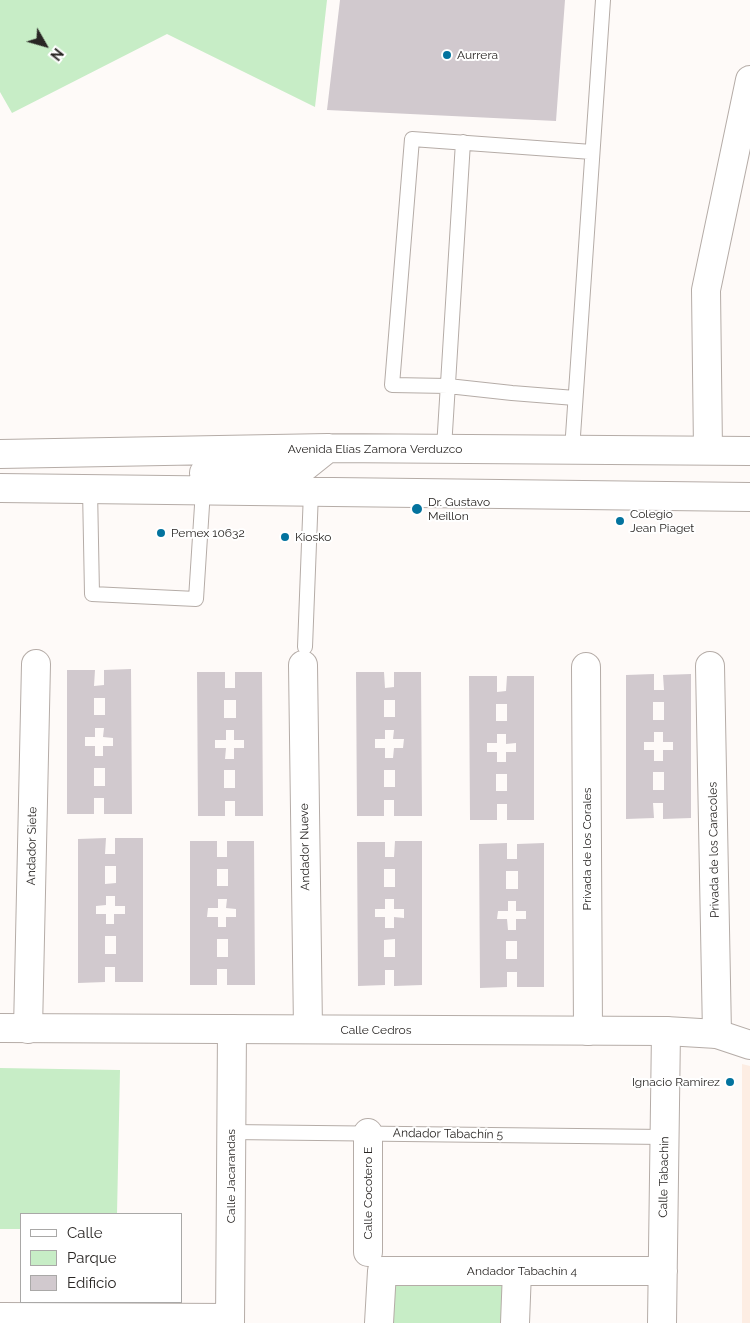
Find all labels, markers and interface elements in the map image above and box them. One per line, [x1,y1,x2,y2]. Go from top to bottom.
north arrow [20,20,70,70]
text: N [47,45,66,63]
place label: Aurrera [457,48,498,62]
marker: Aurrera [441,49,453,61]
street label: Avenida Elías Zamora Verduzco [288,442,462,456]
place label: Dr. Gustavo Meillon [428,495,490,523]
marker: Dr. Gustavo Meillon [410,502,424,516]
place label: Colegio Jean Piaget [630,507,694,535]
marker: Colegio Jean Piaget [614,515,626,527]
place label: Pemex 10632 [171,526,245,540]
marker: Pemex 10632 [155,527,167,539]
place label: Kiosko [295,530,331,544]
marker: Kiosko [279,531,291,543]
street label: Privada de los Caracoles [706,782,722,918]
street label: Privada de los Corales [580,787,594,911]
street label: Andador Nueve [297,803,313,891]
street label: Andador Siete [24,806,40,886]
street label: Calle Cedros [340,1023,412,1037]
place label: Ignacio Ramirez [632,1075,720,1089]
marker: Ignacio Ramirez [724,1076,736,1088]
street label: Andador Tabachín 5 [393,1126,503,1142]
street label: Calle Jacarandas [224,1129,238,1223]
street label: Calle Tabachin [656,1136,672,1218]
street label: Calle Cocotero E [361,1147,375,1239]
legend [20,1213,182,1303]
text: Calle [67,1224,102,1242]
text: Parque [67,1249,116,1267]
street label: Andador Tabachín 4 [467,1264,577,1278]
text: Edificio [67,1274,117,1292]

